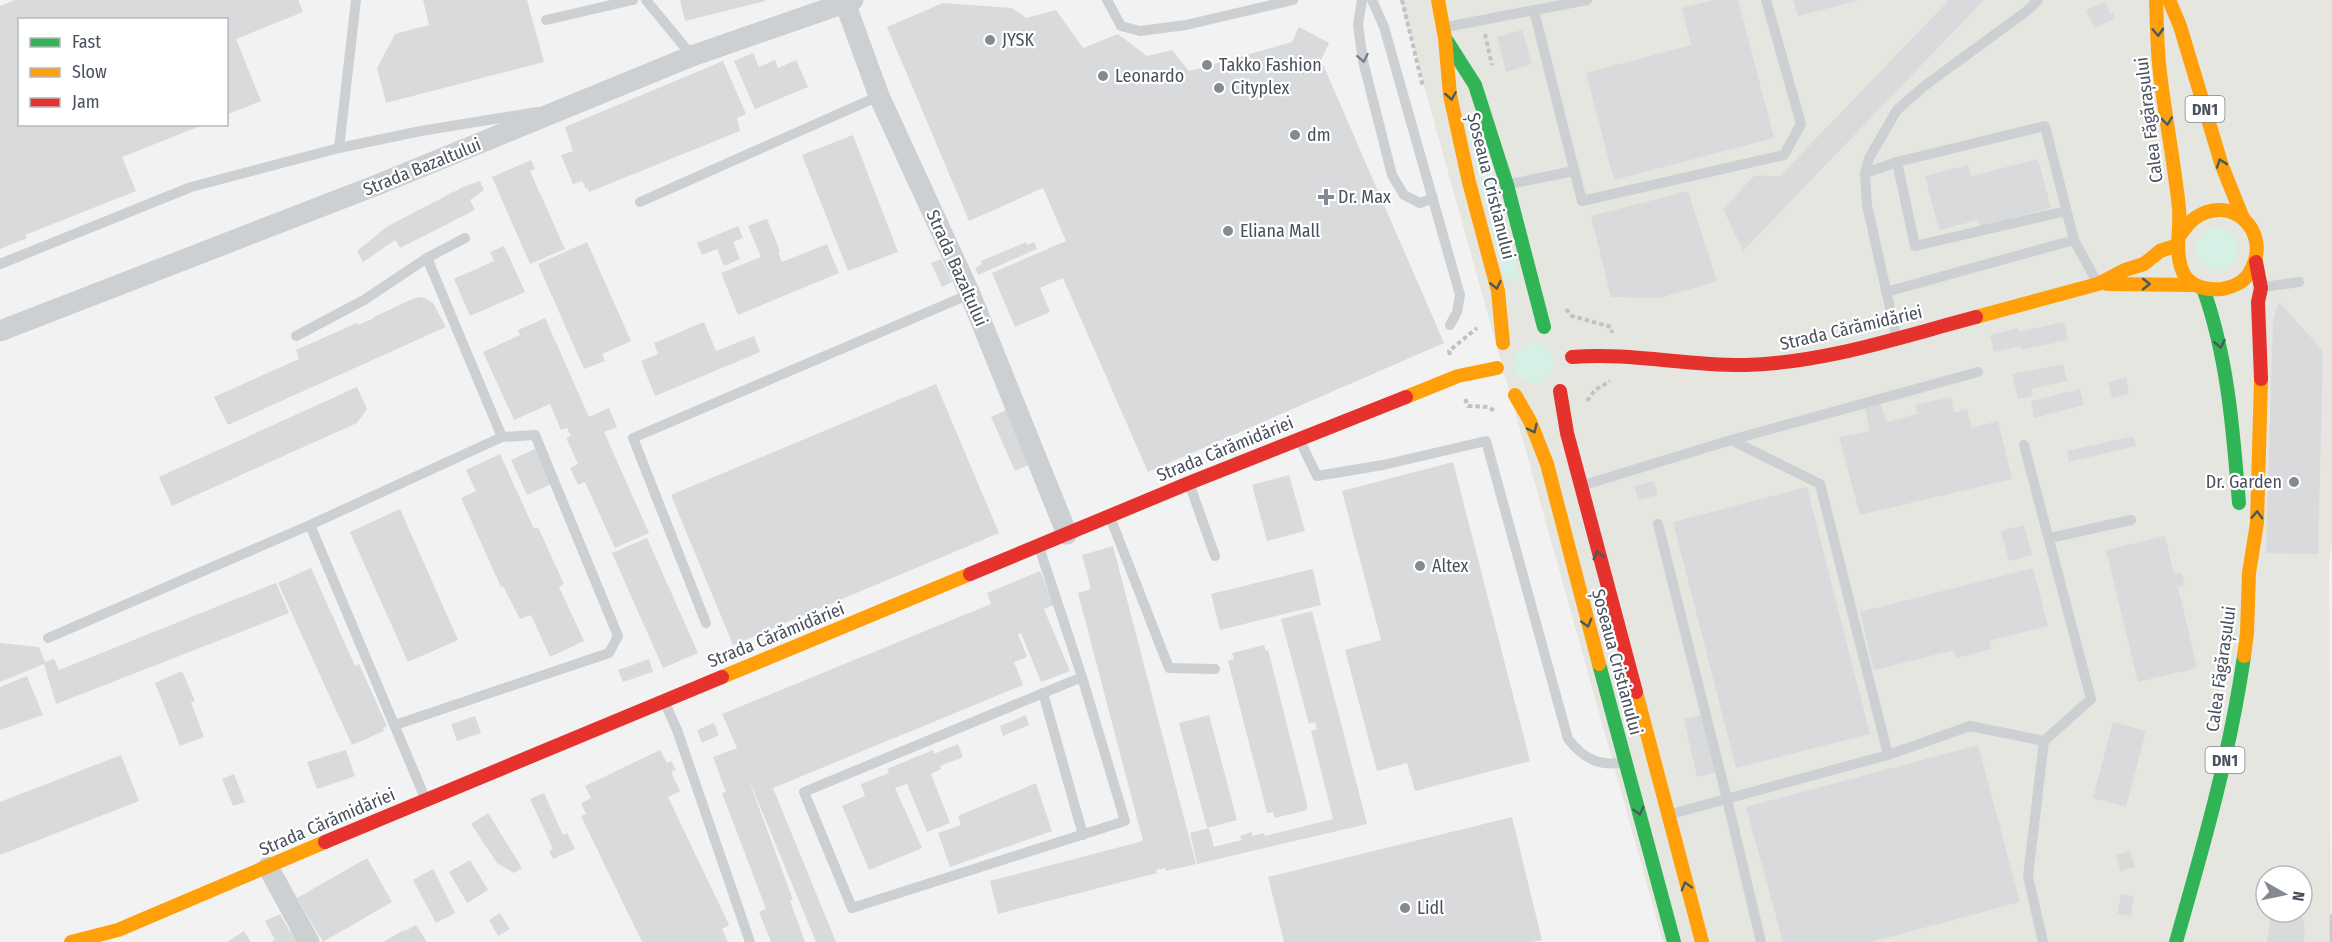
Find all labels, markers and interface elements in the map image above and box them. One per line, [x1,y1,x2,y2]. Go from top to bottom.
legend [18,18,228,126]
one-way arrow [2151,27,2164,36]
place label: JYSK [1002,29,1034,51]
text: Fast [72,31,101,53]
marker: JYSK [983,33,997,47]
one-way arrow [1356,52,1369,62]
place label: Takko Fashion [1219,54,1322,76]
street label: Calea Făgărașului [2130,56,2168,184]
marker: Takko Fashion [1200,58,1214,72]
text: Slow [72,61,107,83]
place label: Leonardo [1115,65,1184,87]
marker: Leonardo [1096,69,1110,83]
place label: Cityplex [1231,77,1290,99]
marker: Cityplex [1212,81,1226,95]
text: Jam [72,91,100,113]
one-way arrow [1444,91,1456,100]
road number: DN1 [2186,96,2224,122]
street label: Șoseaua Cristianului [1462,110,1520,262]
one-way arrow [2160,117,2172,126]
place label: dm [1307,124,1331,146]
marker: dm [1288,128,1302,142]
street label: Strada Bazaltului [360,133,484,201]
one-way arrow [2216,158,2229,169]
place label: Dr. Max [1338,186,1391,208]
marker: Dr. Max [1319,190,1333,204]
street label: Strada Bazaltului [922,206,992,330]
place label: Eliana Mall [1240,220,1320,242]
marker: Eliana Mall [1221,224,1235,238]
one-way arrow [2142,278,2151,290]
one-way arrow [1489,280,1502,290]
street label: Strada Cărămidăriei [1778,301,1924,355]
one-way arrow [2213,339,2226,349]
street label: Strada Cărămidăriei [1153,412,1297,486]
one-way arrow [1526,422,1538,433]
place label: Dr. Garden [2206,471,2282,493]
marker: Dr. Garden [2287,475,2301,489]
one-way arrow [2250,511,2263,520]
one-way arrow [1593,550,1606,560]
place label: Altex [1432,555,1469,577]
marker: Altex [1413,559,1427,573]
street label: Șoseaua Cristianului [1587,587,1647,737]
street label: Strada Cărămidăriei [704,598,848,672]
street label: Calea Făgărașului [2201,605,2241,733]
one-way arrow [1580,618,1593,628]
road number: DN1 [2206,747,2244,773]
street label: Strada Cărămidăriei [256,783,398,861]
one-way arrow [1631,806,1644,816]
north arrow [2254,864,2314,924]
one-way arrow [1681,881,1693,892]
text: N [2288,890,2308,902]
place label: Lidl [1417,897,1444,919]
marker: Lidl [1398,901,1412,915]

